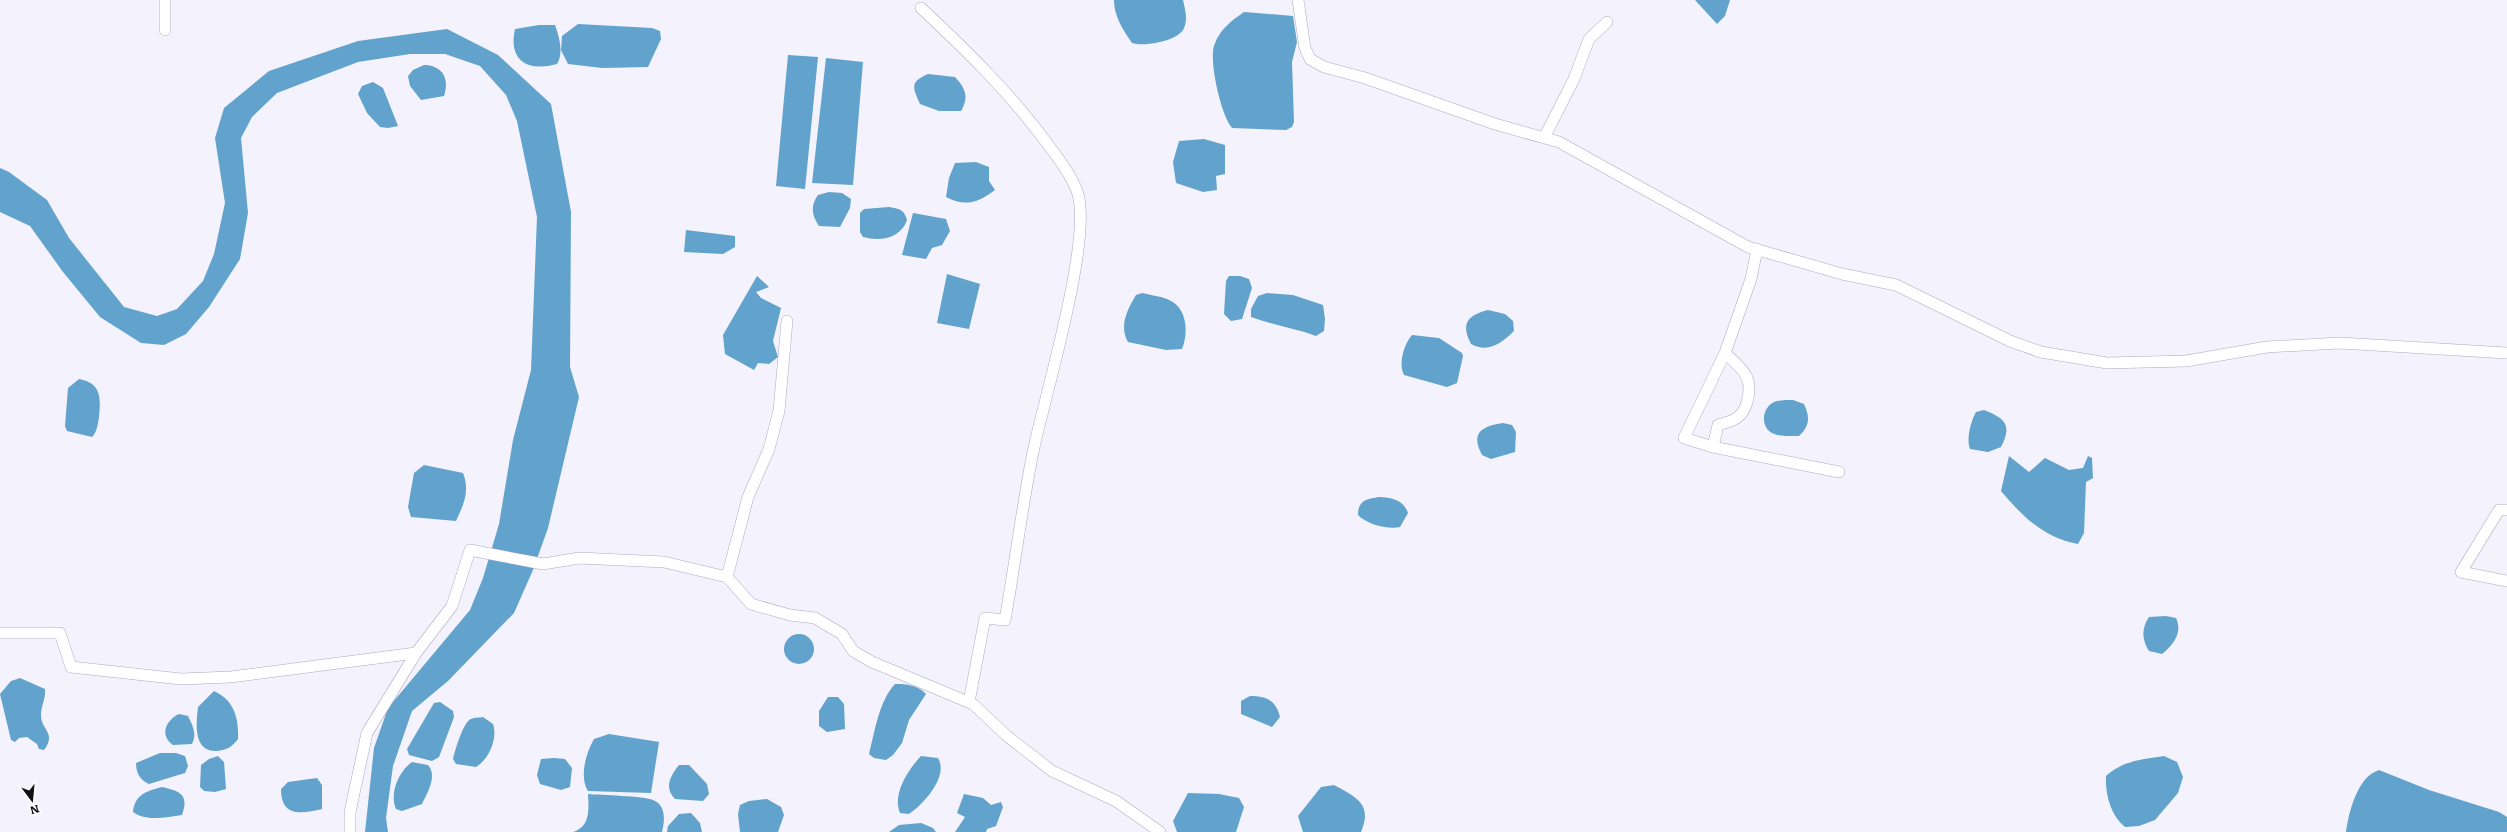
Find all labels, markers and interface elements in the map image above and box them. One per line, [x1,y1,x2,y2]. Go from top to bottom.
north arrow [12,780,52,820]
text: N [28,802,42,820]

